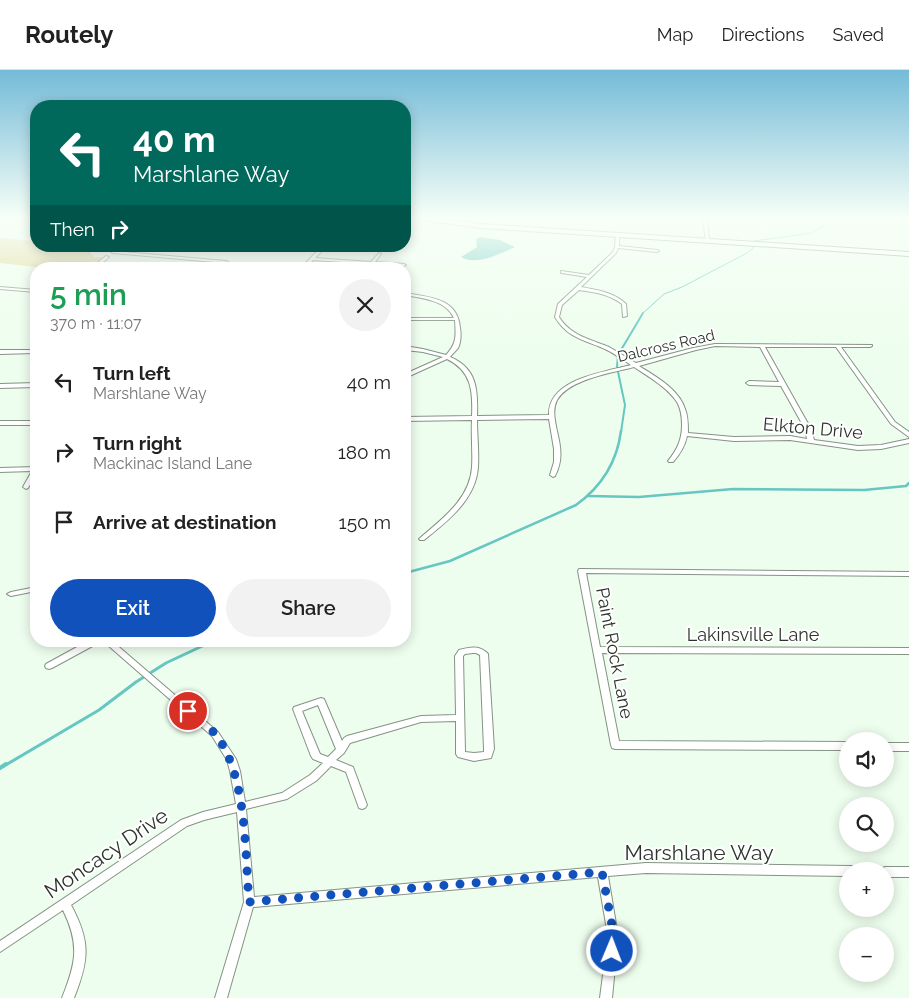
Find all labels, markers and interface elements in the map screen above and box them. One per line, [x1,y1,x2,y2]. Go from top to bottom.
text: Routely [25,20,114,49]
text: Map [657,24,693,45]
text: Directions [721,24,805,45]
text: Saved [833,24,884,45]
text: 40 m [133,119,215,160]
icon: left [50,120,115,185]
text: Marshlane Way [133,161,289,187]
icon: right [105,215,133,243]
text: Then [50,218,95,240]
text: 5 min [50,277,127,312]
button: close [339,279,391,331]
text: 370 m · 11:07 [50,314,142,333]
street label: Dalcross Road [616,326,716,366]
text: Turn left [93,362,170,384]
icon: left [50,368,78,396]
text: 40 m [347,371,391,393]
text: Marshlane Way [93,384,207,403]
street label: Elkton Drive [762,413,864,443]
text: Turn right [93,432,182,454]
icon: right [50,438,78,466]
text: 180 m [338,441,391,463]
text: Mackinac Island Lane [93,454,252,473]
icon: arrive [50,508,78,536]
text: Arrive at destination [93,511,277,533]
text: 150 m [339,511,391,533]
button: Exit [50,579,216,637]
button: Share [226,579,391,637]
street label: Paint Rock Lane [592,586,638,721]
street label: Lakinsville Lane [687,624,820,645]
pin [167,690,209,732]
icon: arrive [174,697,202,725]
map controls [839,732,894,982]
button: sound [839,732,894,787]
button: search [839,797,894,852]
street label: Moncacy Drive [39,802,173,904]
street label: Marshlane Way [624,840,774,865]
button: + [839,862,894,917]
position arrow [585,924,637,976]
button: − [839,927,894,982]

